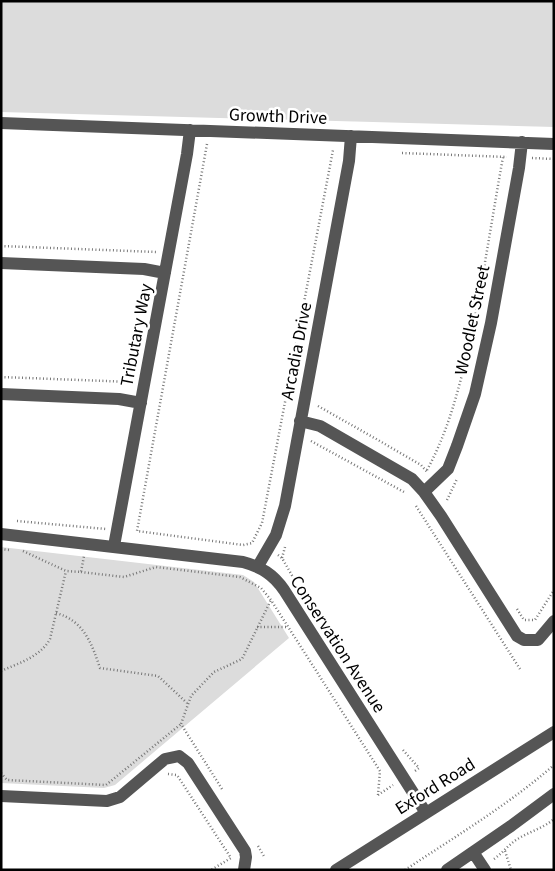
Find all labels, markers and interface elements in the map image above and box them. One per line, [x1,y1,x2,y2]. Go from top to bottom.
street label: Growth Drive [228,102,328,131]
street label: Woodlet Street [449,263,496,377]
street label: Tributary Way [114,281,159,389]
street label: Arcadia Drive [275,300,318,402]
street label: Conservation Avenue [284,571,391,718]
street label: Exford Road [390,752,480,821]

